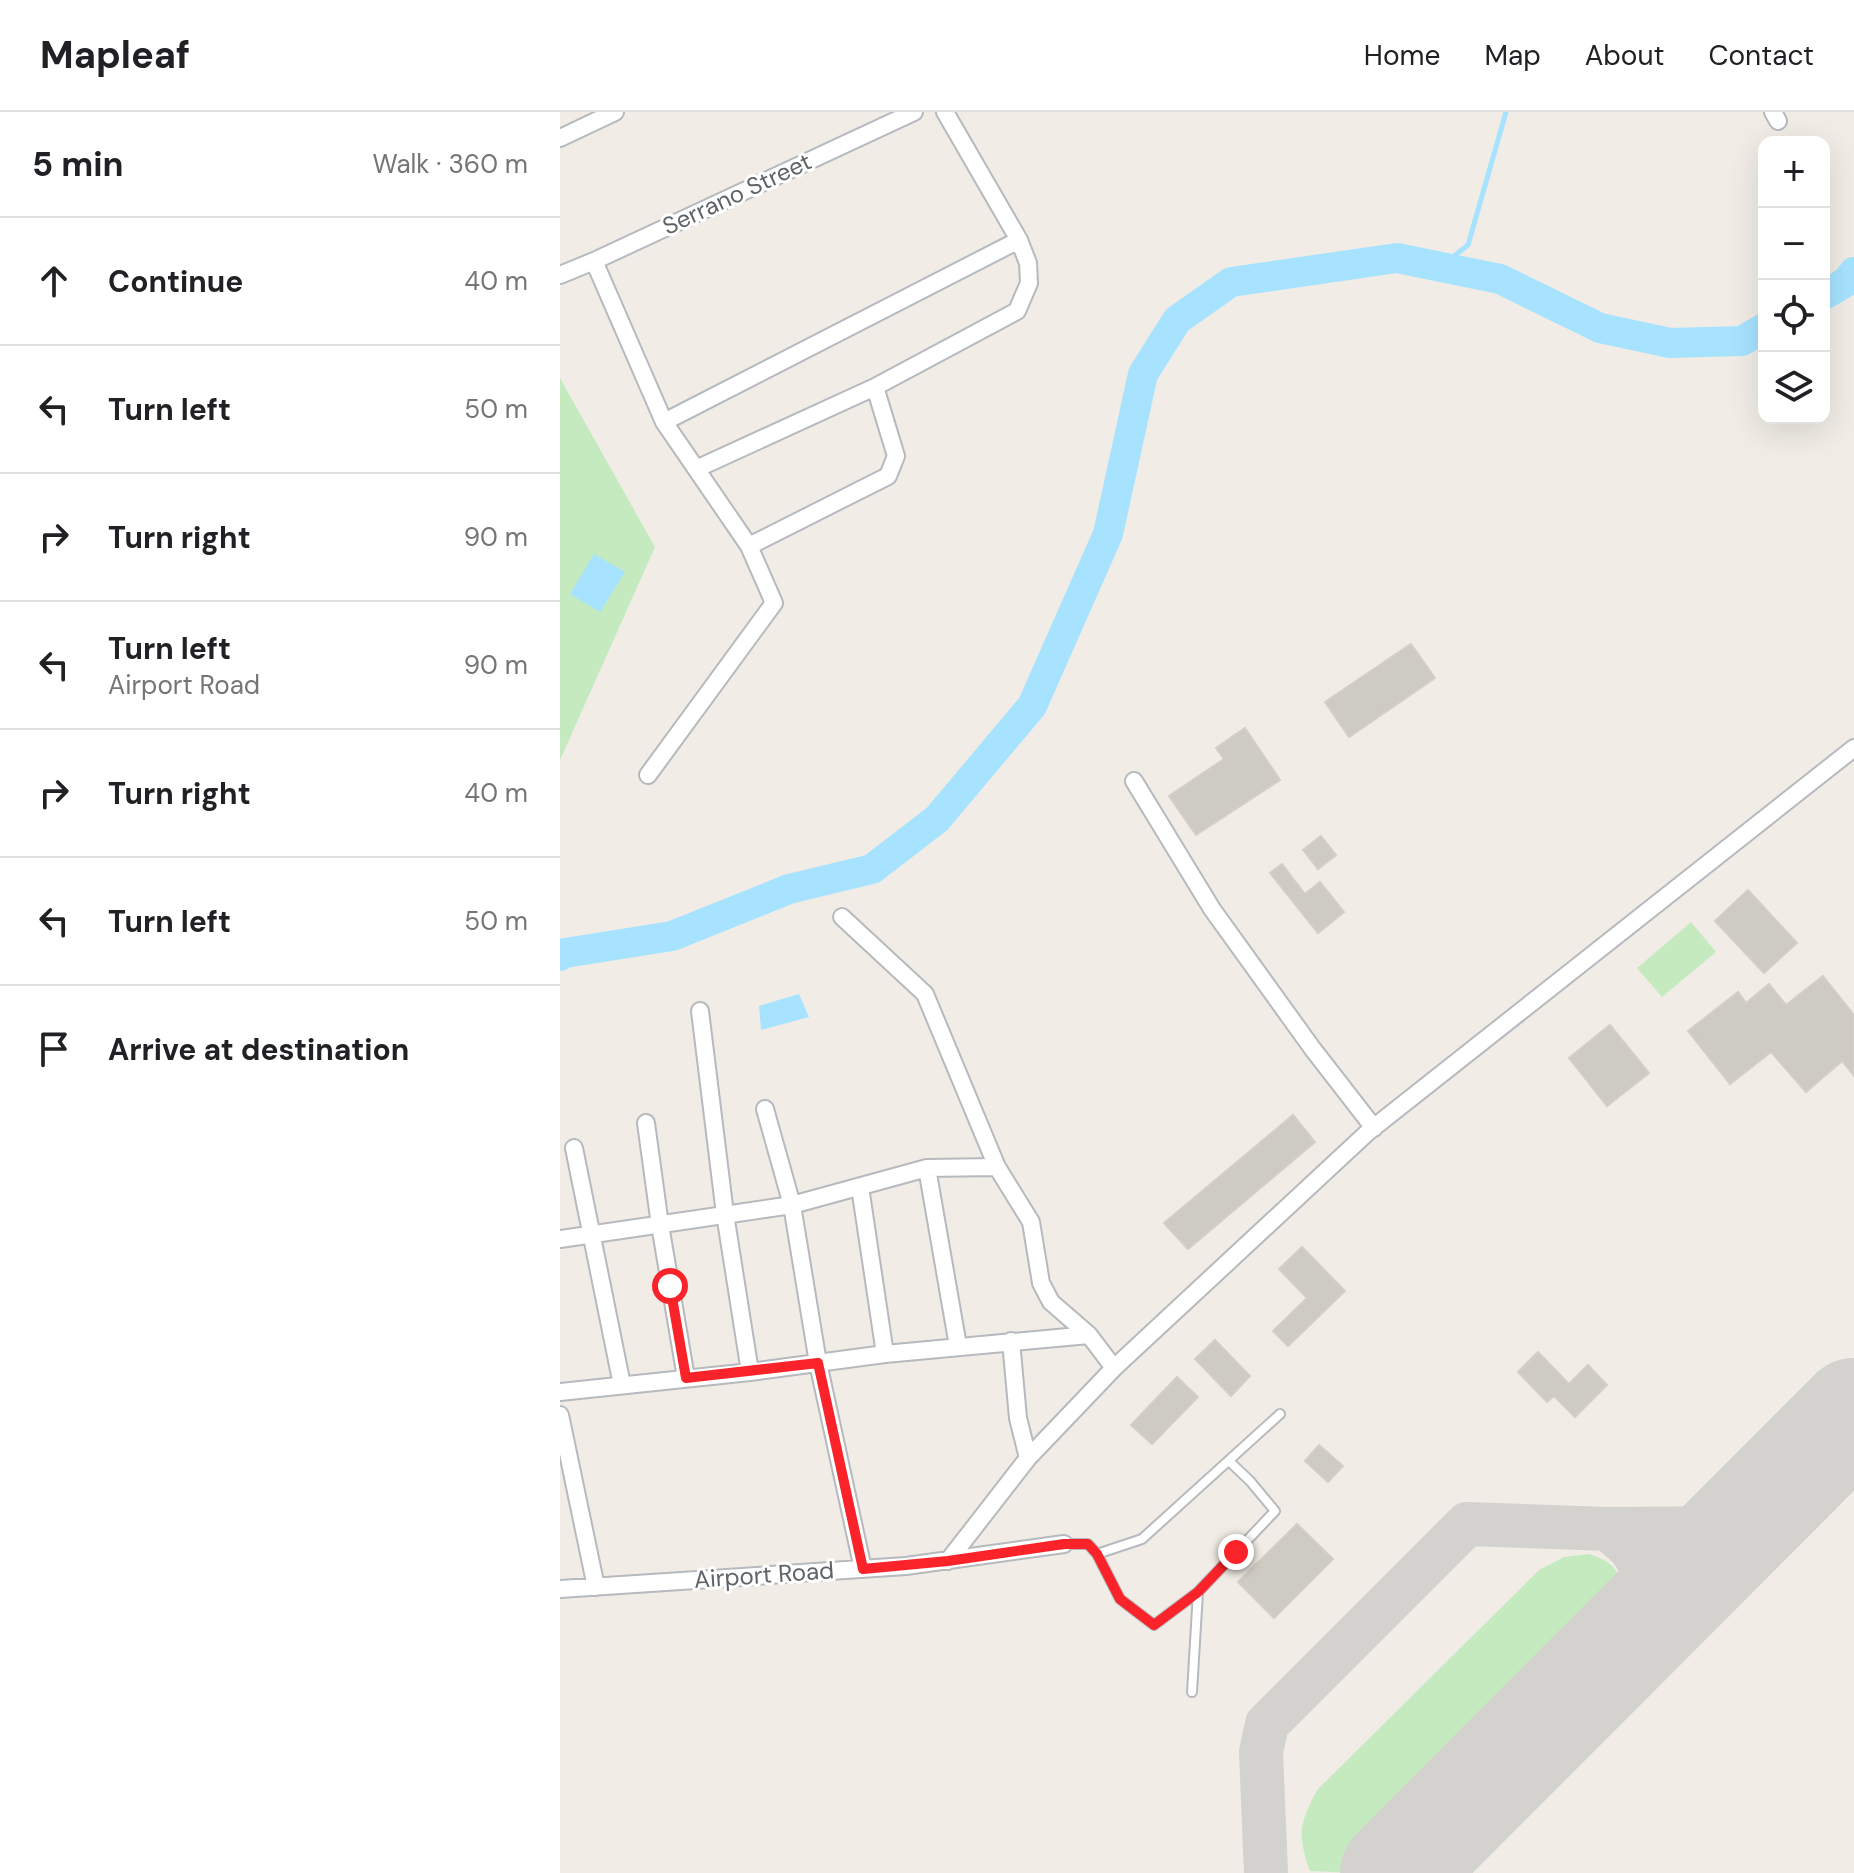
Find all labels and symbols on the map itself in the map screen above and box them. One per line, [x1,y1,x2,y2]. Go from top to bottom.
street label: Serrano Street [657,146,816,242]
route start [652,1268,688,1304]
route end [1218,1534,1254,1570]
street label: Airport Road [693,1554,835,1595]

